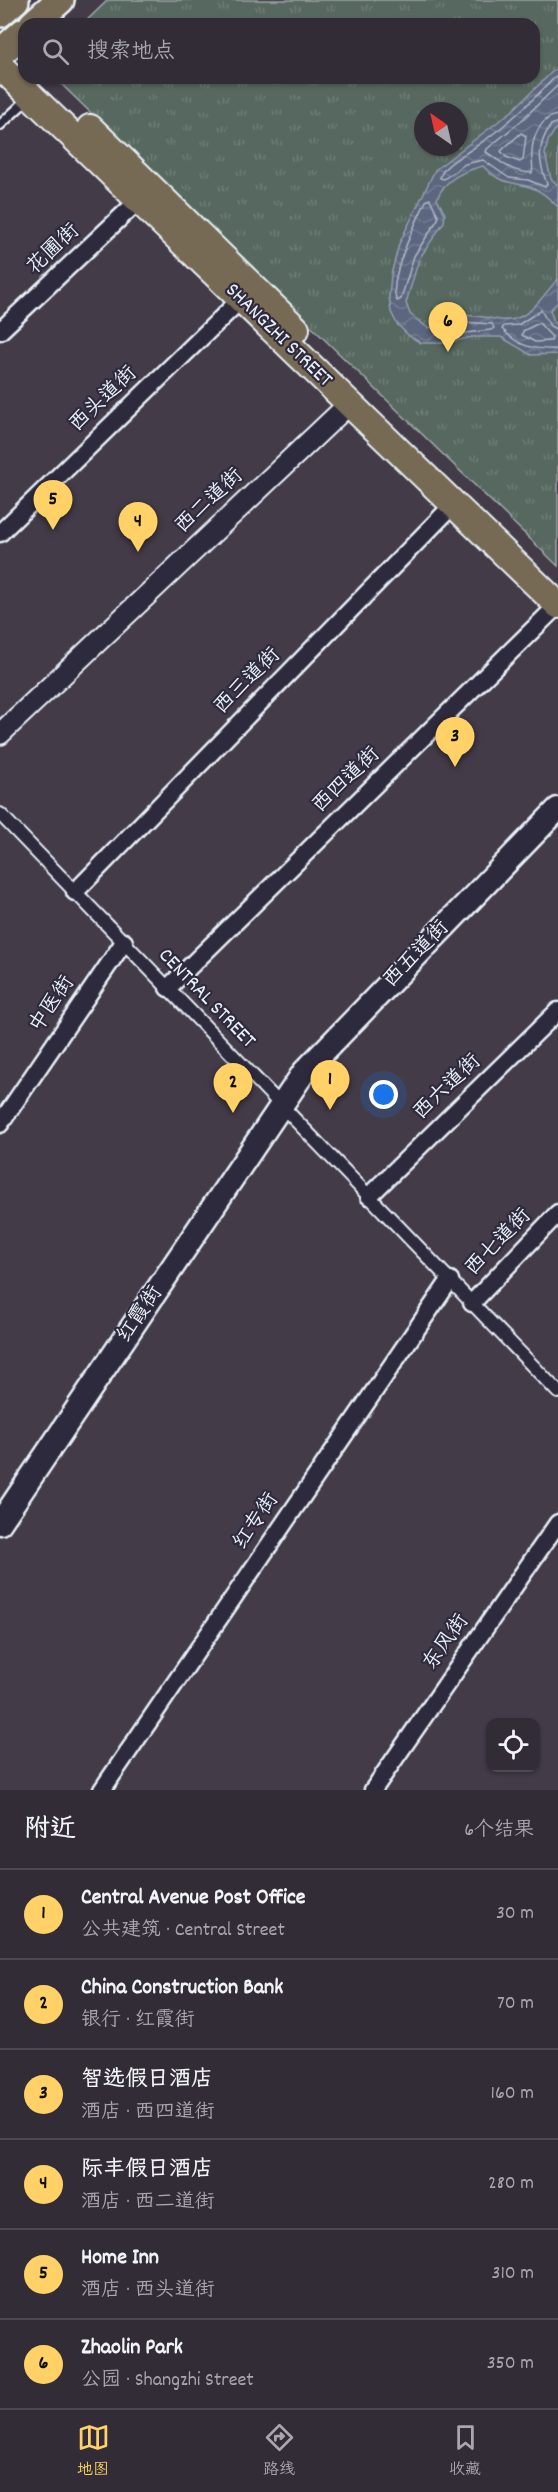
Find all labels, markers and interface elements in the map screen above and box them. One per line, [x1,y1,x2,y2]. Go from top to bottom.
search box [18,18,540,84]
icon: search [39,35,72,68]
text: 搜索地点 [87,37,175,68]
north arrow [414,102,468,156]
street label: 花圃街 [21,218,87,282]
street label: SHANGZHI STREET [218,277,339,396]
pin: 6 [428,302,468,352]
street label: 西头道街 [63,360,145,440]
street label: 西二道街 [169,462,251,542]
pin: 5 [34,480,72,530]
pin: 4 [118,502,158,552]
street label: 西三道街 [208,642,288,722]
pin: 3 [436,718,474,767]
street label: 西四道街 [306,741,388,821]
street label: 西五道街 [377,914,457,996]
street label: CENTRAL STREET [150,942,262,1056]
street label: 中医街 [23,970,83,1040]
street label: 西六道街 [407,1048,489,1128]
pin: 1 [310,1060,350,1110]
pin: 2 [214,1064,252,1113]
your location [369,1080,398,1109]
street label: 西七道街 [459,1202,539,1284]
street label: 红霞街 [111,1280,171,1350]
street label: 红专街 [227,1487,287,1557]
street label: 东风街 [417,1609,477,1677]
map controls [486,1718,540,1772]
button: locate [486,1718,540,1772]
text: 附近 [24,1812,76,1849]
text: 6个结果 [464,1817,534,1845]
text: Central Avenue Post Office [81,1883,305,1914]
text: 1 [41,1900,46,1928]
text: 30 m [496,1900,534,1928]
text: 公共建筑 · Central Street [81,1917,285,1945]
text: China Construction Bank [81,1973,283,2004]
text: 2 [39,1990,48,2018]
text: 70 m [497,1990,534,2018]
text: 银行 · 红霞街 [81,2007,195,2035]
text: 智选假日酒店 [81,2065,213,2096]
text: 3 [39,2080,48,2108]
text: 160 m [491,2080,534,2108]
text: 酒店 · 西四道街 [81,2099,215,2127]
text: 际丰假日酒店 [81,2155,213,2186]
text: 4 [39,2170,48,2198]
text: 280 m [488,2170,534,2198]
text: 酒店 · 西二道街 [81,2189,215,2217]
text: Home Inn [81,2243,159,2274]
text: 5 [39,2260,48,2288]
text: 310 m [492,2260,534,2288]
text: 酒店 · 西头道街 [81,2277,215,2305]
text: Zhaolin Park [81,2333,183,2364]
text: 6 [39,2350,48,2378]
text: 350 m [487,2350,534,2378]
text: 公园 · Shangzhi Street [81,2367,254,2395]
tab: 地图 [77,2421,110,2482]
tab: 路线 [263,2421,296,2482]
tab: 收藏 [449,2421,482,2482]

